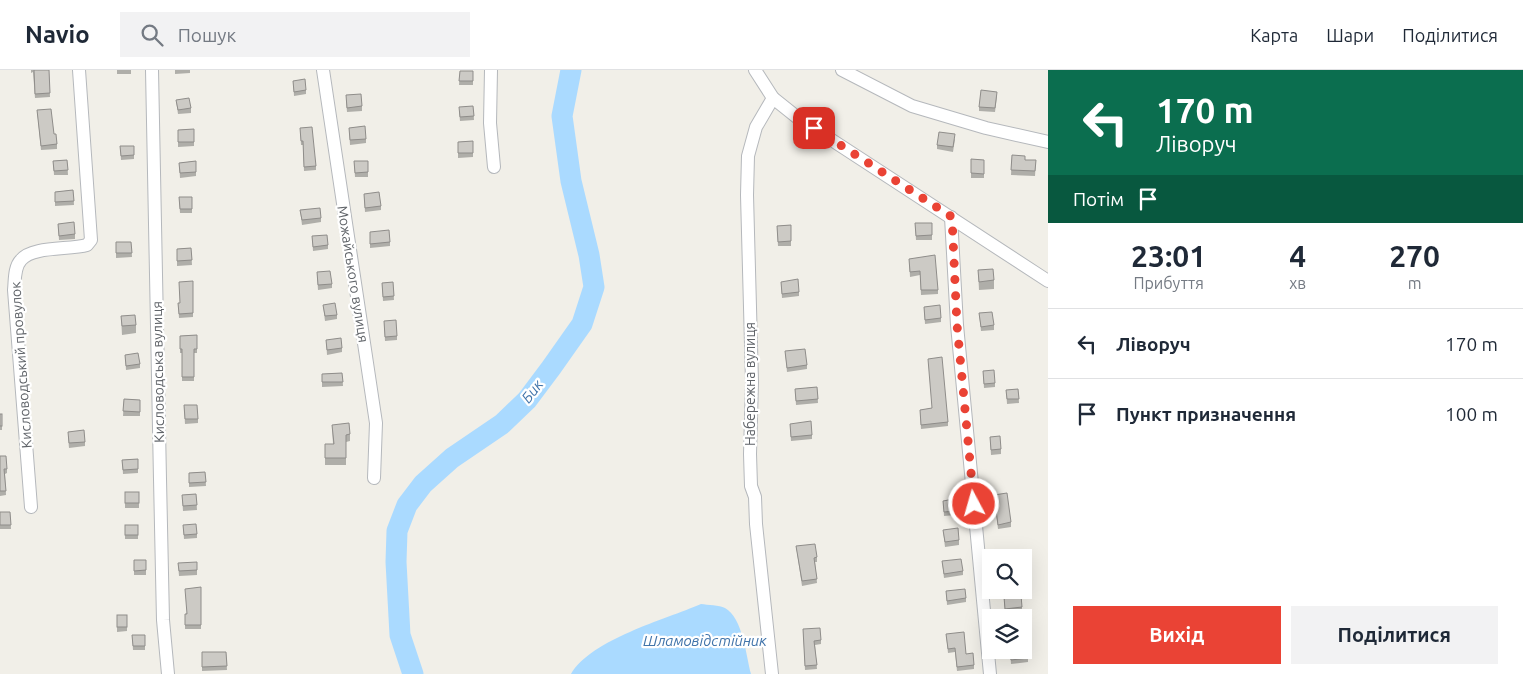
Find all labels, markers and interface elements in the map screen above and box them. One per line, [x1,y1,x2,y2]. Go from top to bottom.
search box [120,12,470,57]
text: Navio [25,21,90,48]
icon: search [138,21,166,49]
text: Пошук [178,24,236,46]
text: Карта [1250,25,1298,45]
text: Шари [1326,25,1374,45]
text: Поділитися [1402,25,1498,45]
icon: left [1073,90,1138,155]
text: 170 m [1156,90,1254,130]
pin [793,107,835,149]
icon: arrive [800,114,828,142]
text: Ліворуч [1156,131,1237,156]
icon: arrive [1134,185,1162,213]
text: Потім [1073,188,1124,210]
street label: Можайського вулиця [334,204,372,344]
text: 23:01 [1131,239,1206,273]
text: 4 [1289,239,1306,273]
text: 270 [1389,239,1440,273]
text: Прибуття [1133,274,1204,292]
text: хв [1289,274,1306,292]
text: m [1408,274,1421,292]
street label: Кисловодський провулок [7,281,35,449]
street label: Кисловодська вулиця [149,301,167,443]
street label: Набережна вулиця [742,322,758,446]
icon: left [1073,330,1101,358]
text: Ліворуч [1116,333,1190,355]
text: 170 m [1445,333,1498,355]
water label: Бик [518,376,546,406]
icon: arrive [1073,400,1101,428]
text: Пункт призначення [1116,403,1296,425]
text: 100 m [1445,403,1498,425]
position arrow [947,477,999,529]
map controls [982,549,1032,659]
button: search [982,549,1032,599]
button: Вихід [1073,606,1281,664]
button: Поділитися [1291,606,1498,664]
button: layers [982,609,1032,659]
water label: Шламовідстійник [643,632,767,649]

